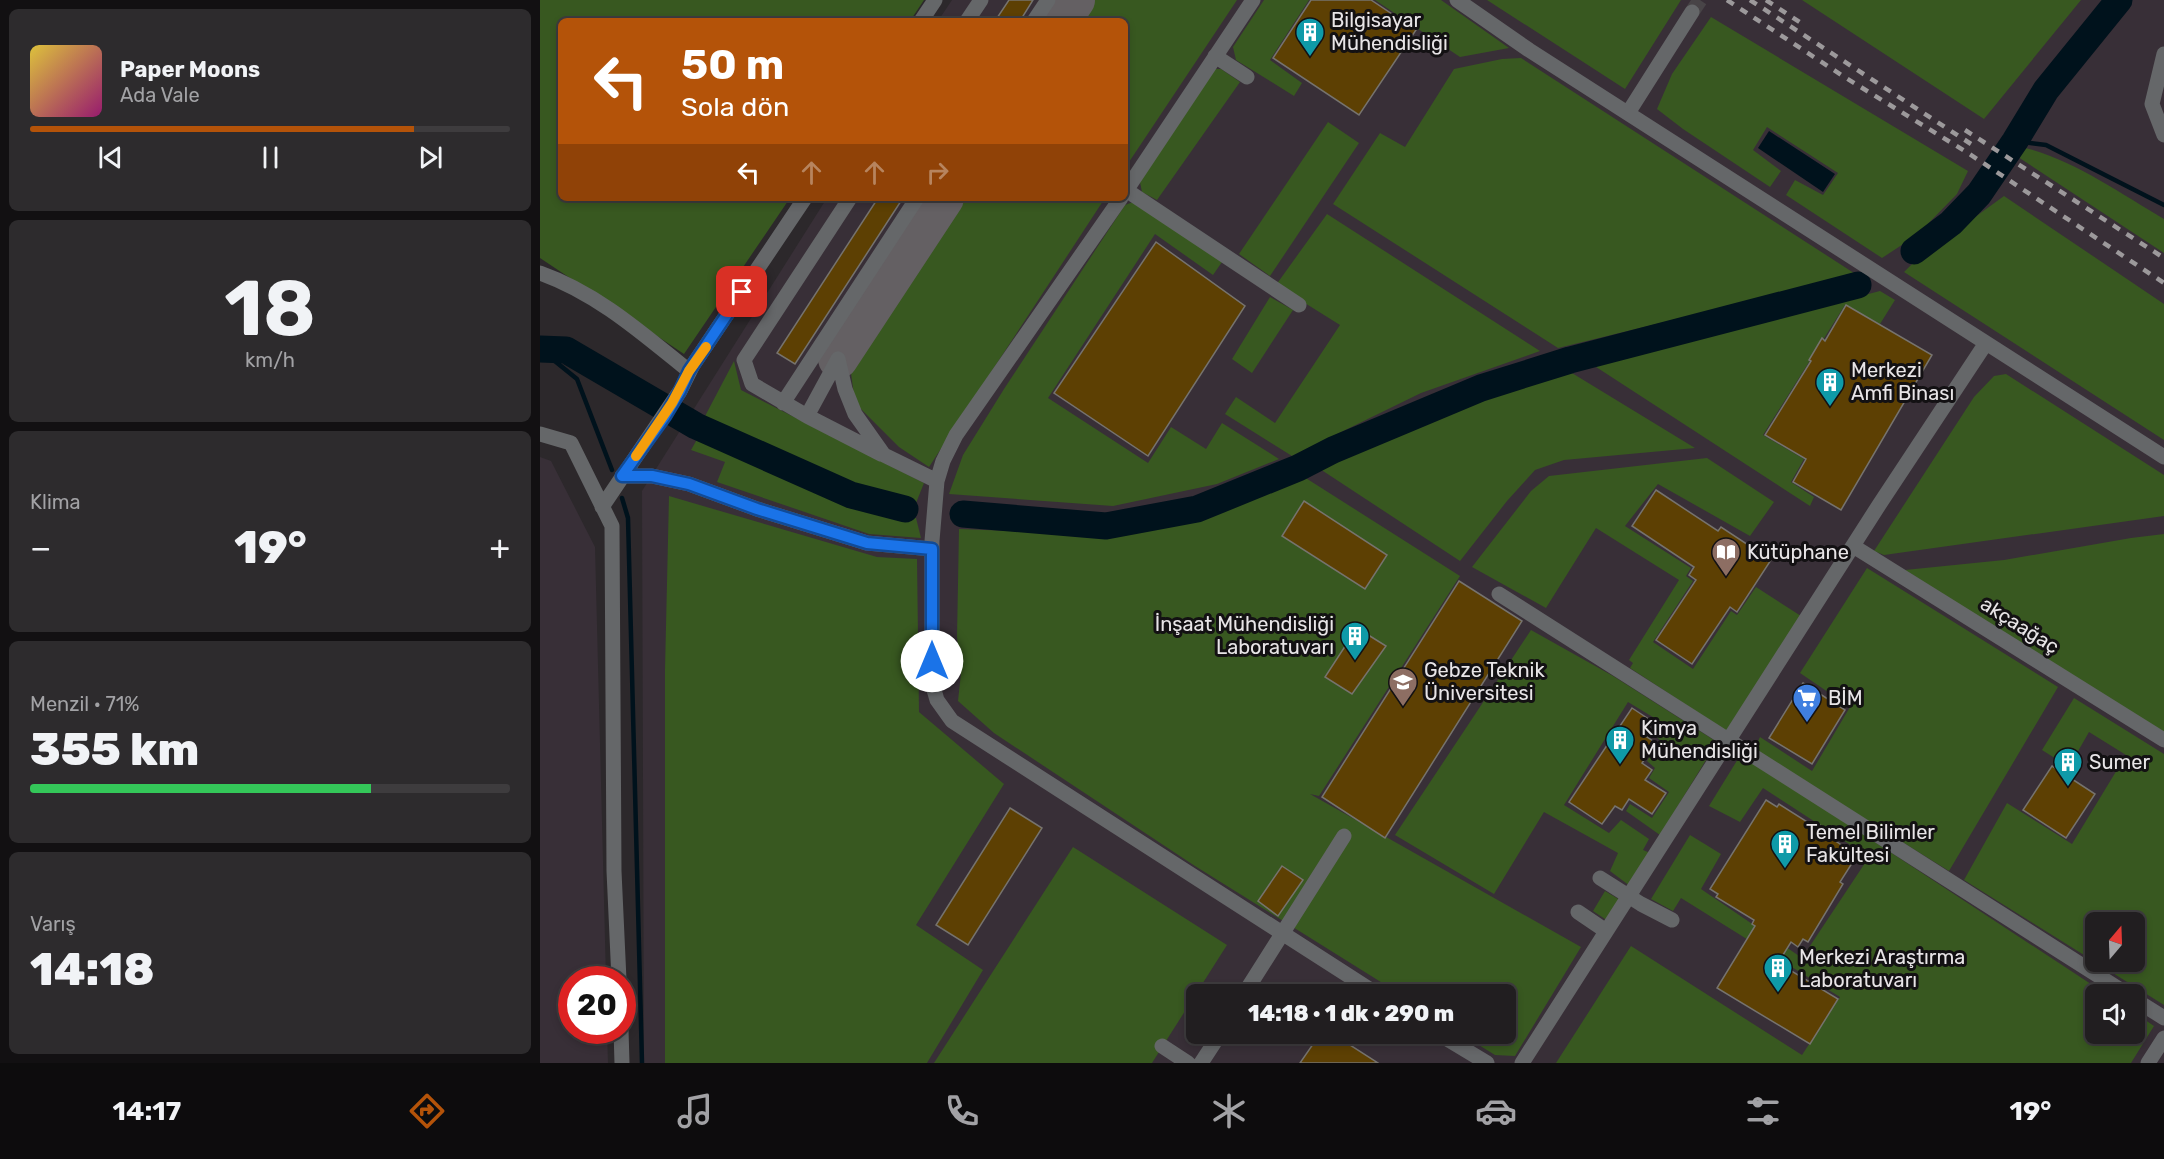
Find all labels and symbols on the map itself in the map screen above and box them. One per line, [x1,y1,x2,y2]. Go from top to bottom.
place label: Bilgisayar Mühendisliği [1331,8,1448,55]
building icon: Bilgisayar Mühendisliği [1294,16,1326,58]
pin [716,266,767,317]
place label: Merkezi Amfi Binası [1851,358,1954,405]
building icon: Merkezi Amfi Binası [1814,366,1846,408]
library icon: Kütüphane [1710,536,1742,578]
place label: Kütüphane [1747,540,1849,564]
street label: akçaağaç [1976,592,2064,658]
place label: İnşaat Mühendisliği Laboratuvarı [1155,612,1334,659]
building icon: İnşaat Mühendisliği Laboratuvarı [1339,620,1371,662]
position arrow [900,629,964,693]
place label: Gebze Teknik Üniversitesi [1424,658,1545,705]
school or university icon: Gebze Teknik Üniversitesi [1387,666,1419,708]
supermarket icon: BİM [1791,682,1823,724]
place label: BİM [1828,686,1863,710]
place label: Kimya Mühendisliği [1641,716,1758,763]
building icon: Kimya Mühendisliği [1604,724,1636,766]
building icon: Sumer [2052,746,2084,788]
place label: Sumer [2089,750,2150,774]
place label: Temel Bilimler Fakültesi [1806,820,1935,867]
building icon: Temel Bilimler Fakültesi [1769,828,1801,870]
north arrow [2085,912,2145,972]
place label: Merkezi Araştırma Laboratuvarı [1799,945,1965,992]
building icon: Merkezi Araştırma Laboratuvarı [1762,952,1794,994]
speed limit sign: 20 [558,966,636,1044]

